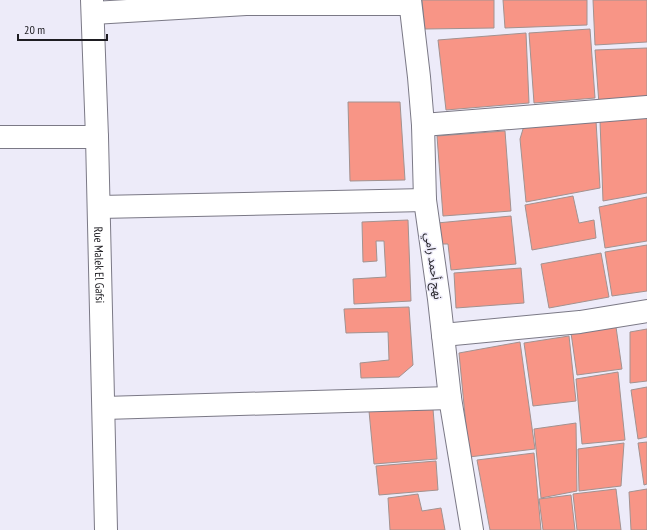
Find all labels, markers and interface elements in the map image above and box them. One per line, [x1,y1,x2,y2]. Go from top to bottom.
scale bar [18,16,107,42]
text: 20 m [24,22,45,37]
street label: Rue Malek El Gafsi [92,226,108,303]
street label: نهج أحمد رامي [419,232,446,301]

